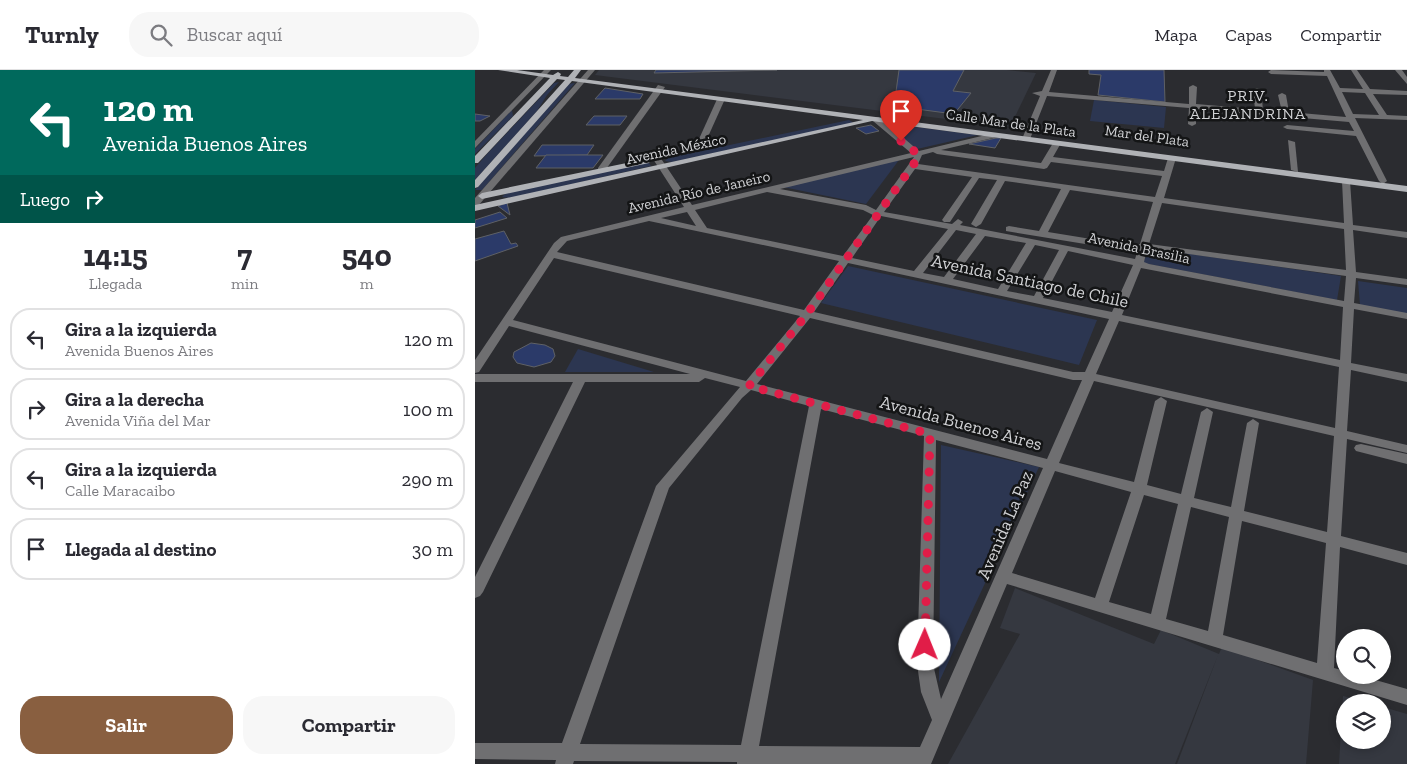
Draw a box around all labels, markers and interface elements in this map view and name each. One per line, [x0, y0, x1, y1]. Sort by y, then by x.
search box [129, 12, 479, 57]
text: Turnly [25, 20, 99, 49]
icon: search [147, 21, 175, 49]
text: Buscar aquí [187, 23, 282, 46]
text: Mapa [1154, 24, 1197, 46]
text: Capas [1225, 24, 1272, 46]
text: Compartir [1300, 24, 1382, 46]
district label: PRIV. ALEJANDRINA [1190, 86, 1306, 123]
text: 120 m [103, 88, 193, 130]
icon: left [20, 90, 85, 155]
pin [880, 90, 922, 141]
icon: arrive [887, 97, 915, 125]
street label: Calle Mar de la Plata [945, 105, 1077, 141]
street label: Mar del Plata [1104, 121, 1190, 151]
text: Avenida Buenos Aires [103, 130, 307, 157]
street label: Avenida México [625, 130, 728, 168]
street label: Avenida Río de Janeiro [626, 167, 772, 217]
icon: right [80, 185, 108, 213]
text: Luego [20, 188, 70, 211]
street label: Avenida Brasilia [1086, 228, 1192, 268]
text: 14:15 [83, 238, 148, 274]
text: 7 [237, 238, 252, 274]
text: 540 [342, 238, 392, 274]
street label: Avenida Santiago de Chile [930, 249, 1130, 313]
text: Llegada [89, 274, 142, 293]
text: min [231, 274, 258, 293]
text: m [360, 274, 374, 293]
text: Gira a la izquierda [65, 318, 217, 341]
icon: left [22, 325, 50, 353]
text: 120 m [404, 328, 453, 351]
text: Avenida Buenos Aires [65, 341, 214, 360]
text: Gira a la derecha [65, 388, 204, 411]
street label: Avenida Buenos Aires [877, 391, 1045, 455]
icon: right [22, 395, 50, 423]
text: 100 m [403, 398, 453, 421]
text: Avenida Viña del Mar [65, 411, 211, 430]
text: Gira a la izquierda [65, 458, 217, 481]
icon: left [22, 465, 50, 493]
street label: Avenida La Paz [972, 467, 1038, 583]
text: 290 m [401, 468, 453, 491]
text: Calle Maracaibo [65, 481, 175, 500]
icon: arrive [22, 535, 50, 563]
text: Llegada al destino [65, 538, 216, 561]
text: 30 m [412, 538, 453, 561]
position arrow [898, 618, 950, 670]
map controls [1336, 629, 1391, 749]
button: search [1336, 629, 1391, 684]
button: layers [1336, 694, 1391, 749]
button: Salir [20, 696, 233, 754]
button: Compartir [243, 696, 455, 754]

